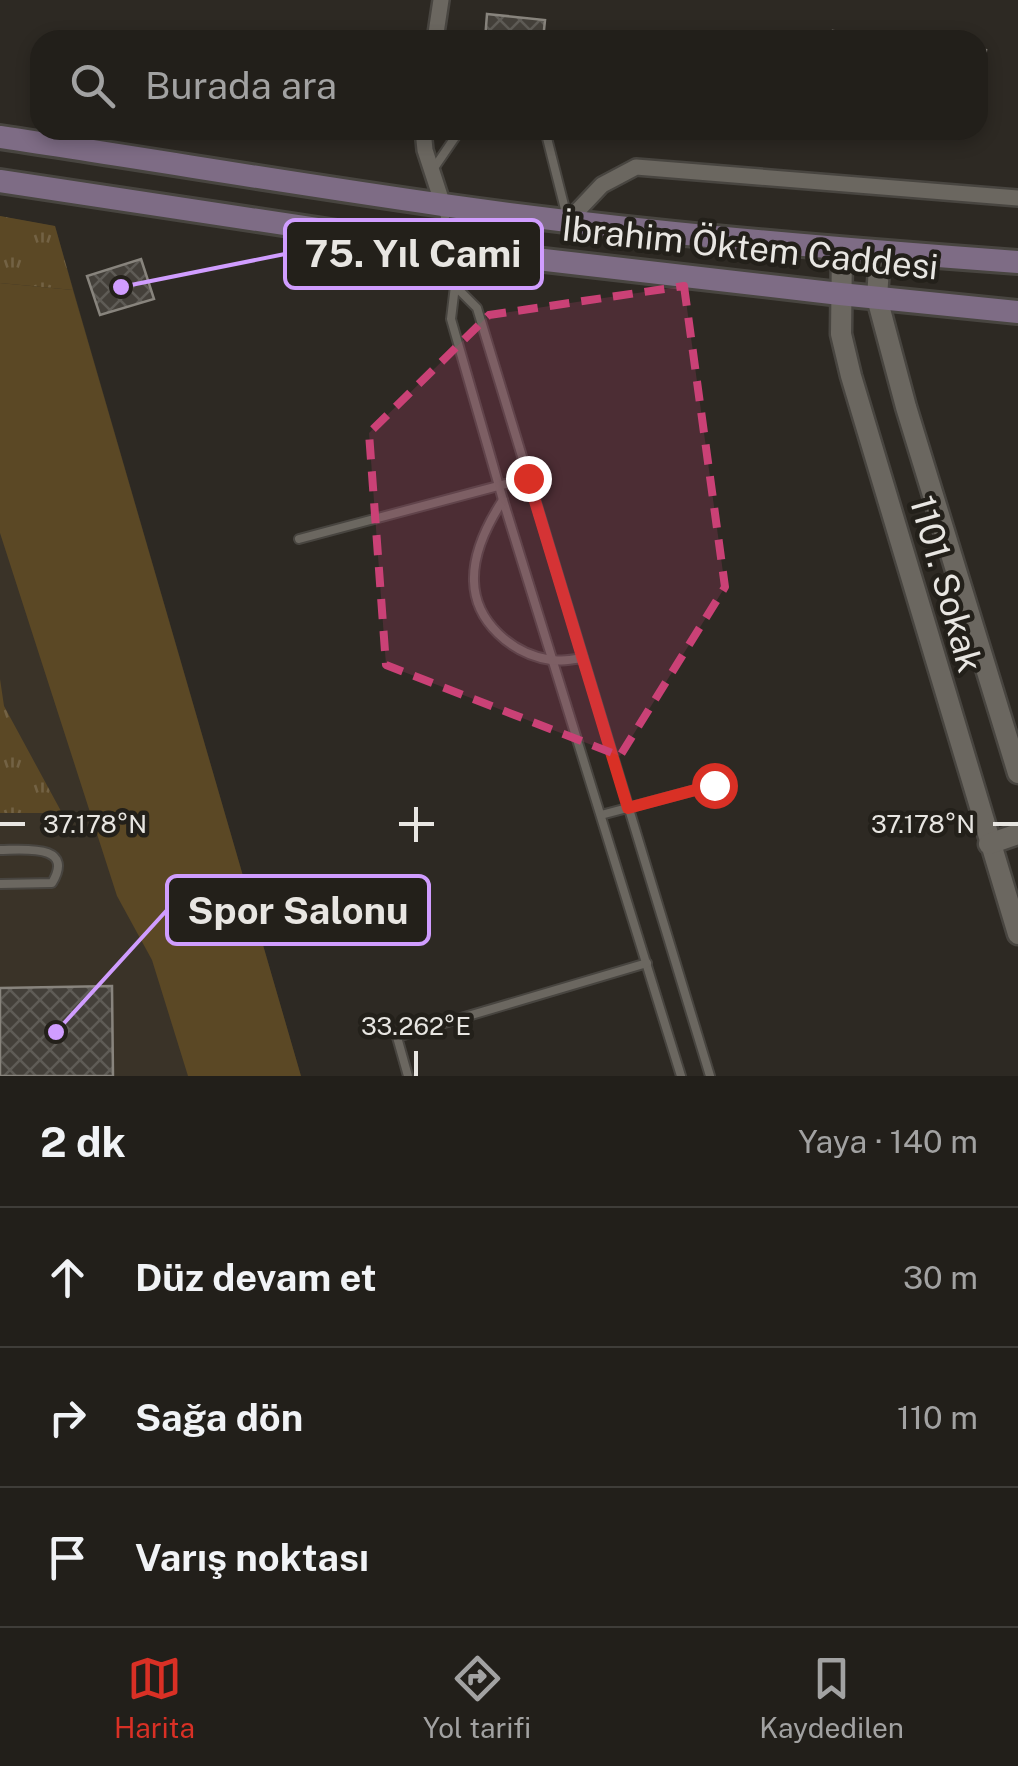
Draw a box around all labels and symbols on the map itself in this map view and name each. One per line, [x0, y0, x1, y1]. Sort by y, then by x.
street label: İbrahim Öktem Caddesi [560, 206, 940, 288]
callout: 75. Yıl Cami [285, 220, 542, 288]
text: 75. Yıl Cami [305, 231, 521, 276]
route end [506, 456, 552, 502]
street label: 1101. Sokak [902, 491, 991, 677]
route start [692, 763, 738, 809]
text: 37.178°N [43, 809, 147, 839]
text: 37.178°N [871, 809, 975, 839]
callout: Spor Salonu [167, 876, 429, 944]
text: Spor Salonu [187, 888, 409, 933]
text: 33.262°E [361, 1011, 471, 1041]

